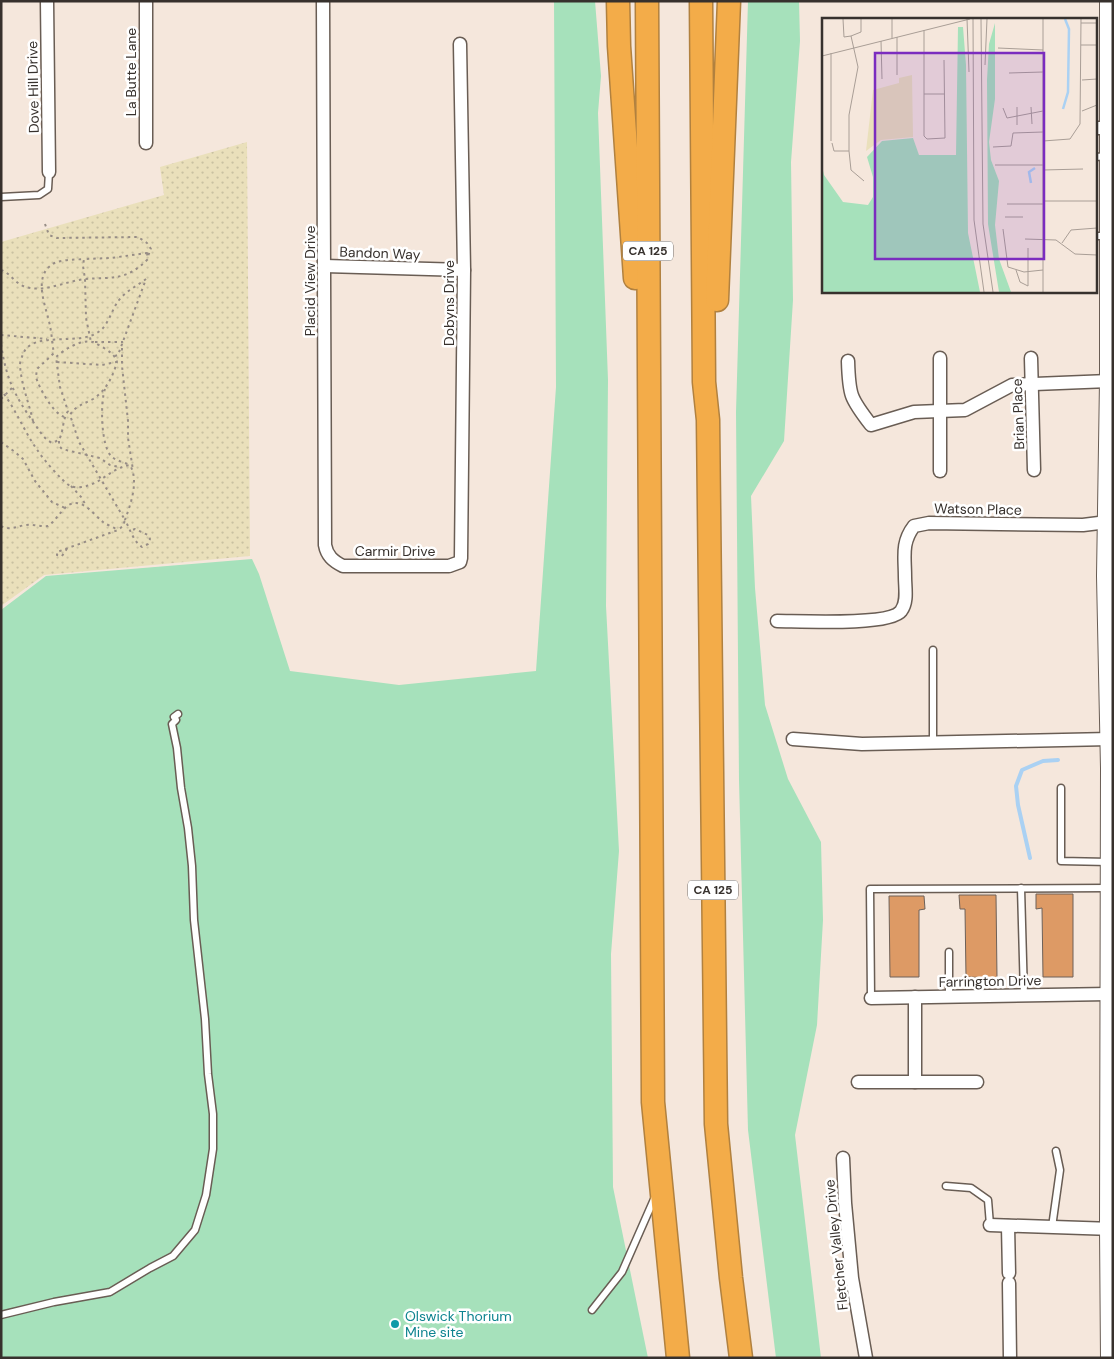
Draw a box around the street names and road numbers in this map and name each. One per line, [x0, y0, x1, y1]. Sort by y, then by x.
street label: La Butte Lane [122, 28, 140, 116]
street label: Dove Hill Drive [23, 41, 43, 133]
street label: Placid View Drive [301, 226, 319, 336]
road number: CA 125 [623, 242, 673, 260]
street label: Bandon Way [339, 243, 421, 263]
street label: Dobyns Drive [440, 260, 458, 346]
street label: Brian Place [1008, 378, 1028, 450]
street label: Watson Place [934, 499, 1022, 519]
street label: Carmir Drive [355, 542, 435, 560]
road number: CA 125 [688, 880, 738, 900]
street label: Farrington Drive [938, 971, 1042, 991]
street label: Fletcher Valley Drive [820, 1179, 852, 1311]

